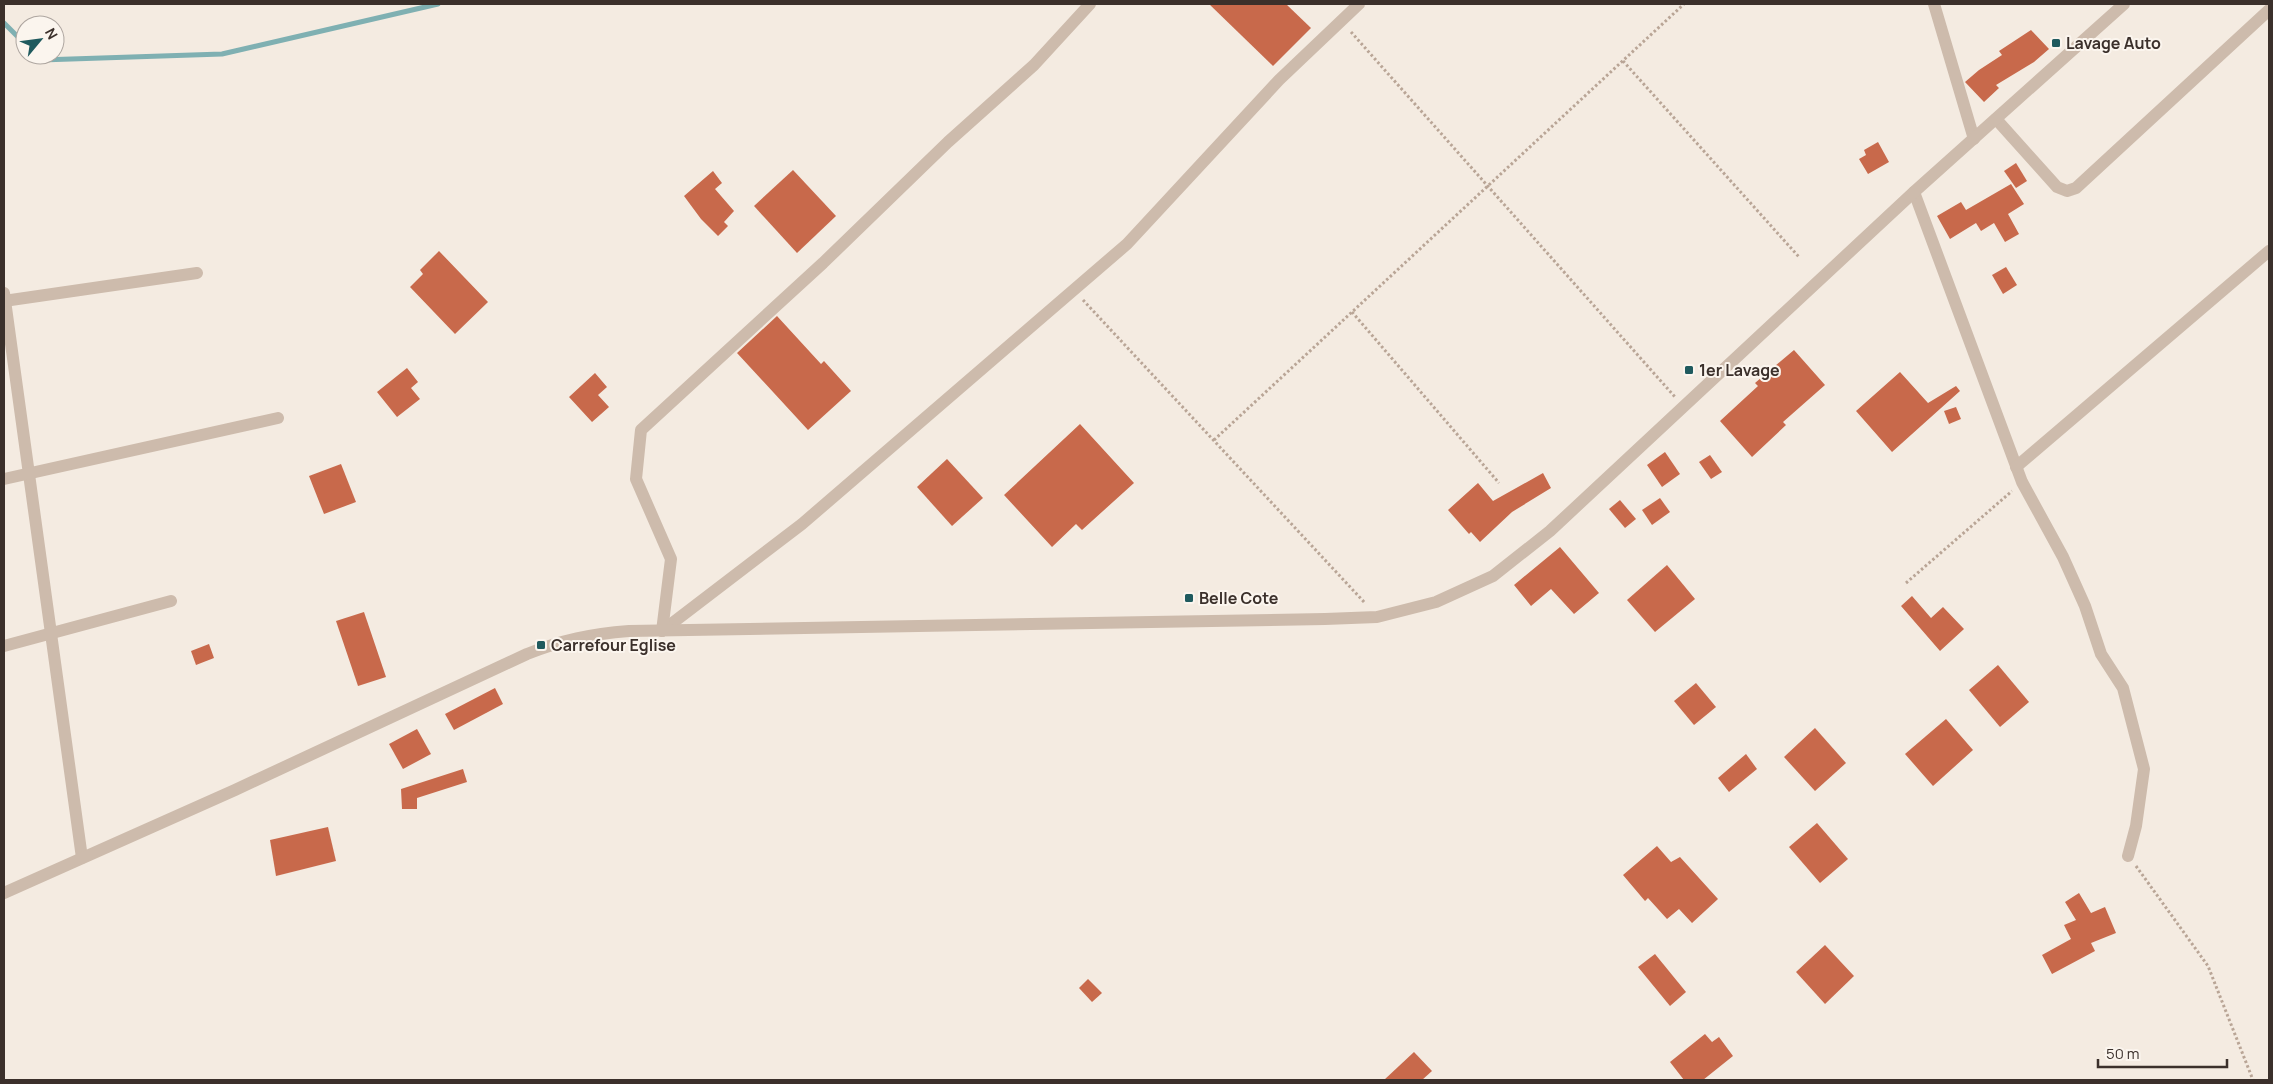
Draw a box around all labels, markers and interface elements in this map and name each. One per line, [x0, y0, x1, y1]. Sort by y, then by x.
north arrow [15, 15, 65, 65]
text: N [41, 24, 63, 42]
place label: Lavage Auto [2066, 32, 2161, 54]
marker: Lavage Auto [2050, 37, 2062, 49]
place label: 1er Lavage [1699, 359, 1780, 381]
marker: 1er Lavage [1683, 364, 1695, 376]
place label: Belle Cote [1199, 587, 1279, 609]
marker: Belle Cote [1183, 592, 1195, 604]
place label: Carrefour Eglise [551, 634, 676, 656]
marker: Carrefour Eglise [535, 639, 547, 651]
scale bar [2098, 1036, 2227, 1068]
text: 50 m [2106, 1043, 2140, 1064]

